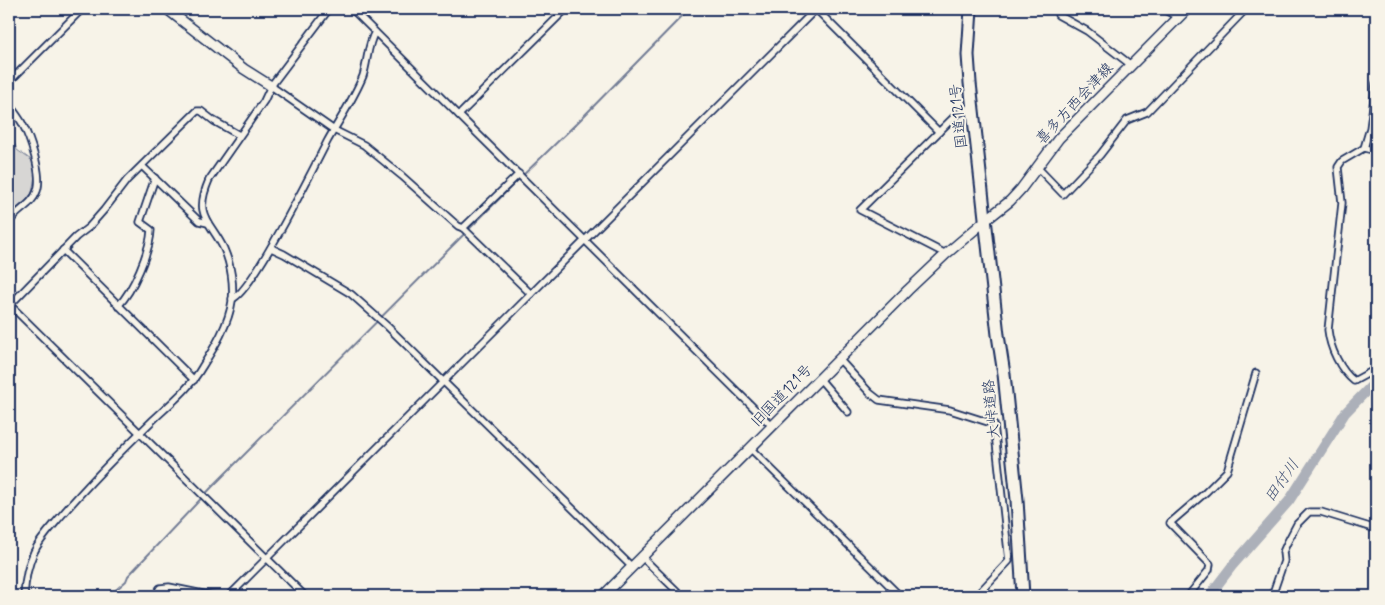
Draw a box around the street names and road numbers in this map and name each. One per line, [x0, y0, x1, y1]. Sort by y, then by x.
street label: 喜多方西会津線 [1032, 59, 1118, 149]
street label: 国道121号 [946, 82, 972, 150]
street label: 旧国道121号 [747, 360, 817, 432]
street label: 大峠道路 [979, 378, 1005, 440]

